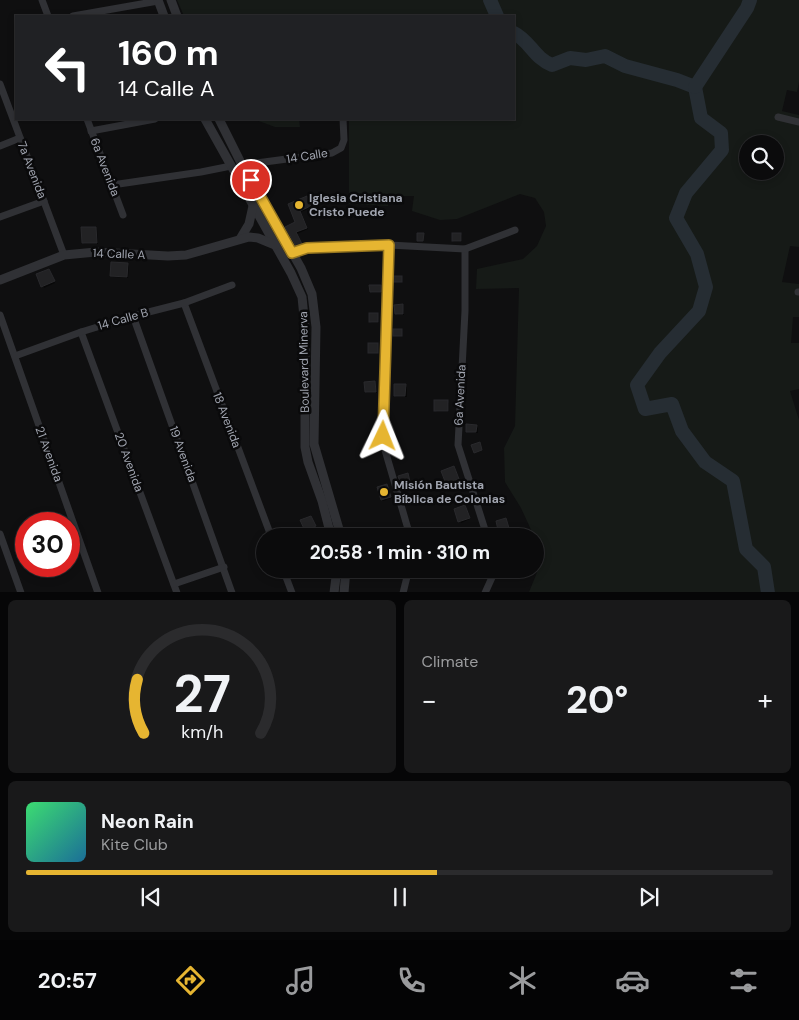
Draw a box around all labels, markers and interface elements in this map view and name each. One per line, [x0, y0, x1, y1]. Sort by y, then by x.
text: 160 m [118, 30, 219, 76]
icon: left [35, 35, 100, 100]
text: 14 Calle A [118, 74, 215, 103]
map controls [739, 135, 784, 180]
button: search [739, 135, 784, 180]
street label: 6a Avenida [87, 136, 123, 198]
street label: 7a Avenida [14, 139, 50, 201]
street label: 14 Calle [285, 145, 329, 167]
pin [230, 159, 272, 201]
icon: arrive [237, 166, 265, 194]
place label: Iglesia Cristiana Cristo Puede [309, 190, 403, 220]
marker: Iglesia Cristiana Cristo Puede [293, 199, 305, 211]
street label: 14 Calle A [92, 245, 146, 263]
street label: 14 Calle B [96, 304, 150, 334]
street label: Boulevard Minerva [295, 311, 313, 413]
street label: 6a Avenida [450, 364, 470, 426]
street label: 18 Avenida [209, 390, 245, 450]
position arrow [356, 409, 408, 461]
street label: 21 Avenida [32, 424, 66, 484]
street label: 19 Avenida [165, 424, 201, 484]
street label: 20 Avenida [111, 430, 147, 494]
place label: Misión Bautista Bíblica de Colonias [394, 477, 505, 507]
marker: Misión Bautista Bíblica de Colonias [378, 486, 390, 498]
speed limit sign: 30 [15, 512, 80, 577]
text: 20:58 · 1 min · 310 m [310, 540, 490, 565]
text: Climate [422, 651, 478, 672]
text: 27 [173, 660, 231, 728]
text: 20° [566, 675, 628, 725]
text: − [422, 682, 437, 719]
text: + [758, 682, 773, 719]
text: km/h [181, 720, 223, 744]
text: Neon Rain [101, 809, 194, 834]
text: Kite Club [101, 834, 168, 855]
icon: previous [137, 883, 165, 911]
icon: pause [386, 883, 414, 911]
icon: next [635, 883, 663, 911]
icon: directions [173, 963, 208, 998]
icon: music [283, 963, 318, 998]
icon: phone [394, 963, 429, 998]
icon: climate [505, 963, 540, 998]
icon: car [615, 963, 650, 998]
icon: filters [726, 963, 761, 998]
text: 20:57 [38, 966, 97, 995]

